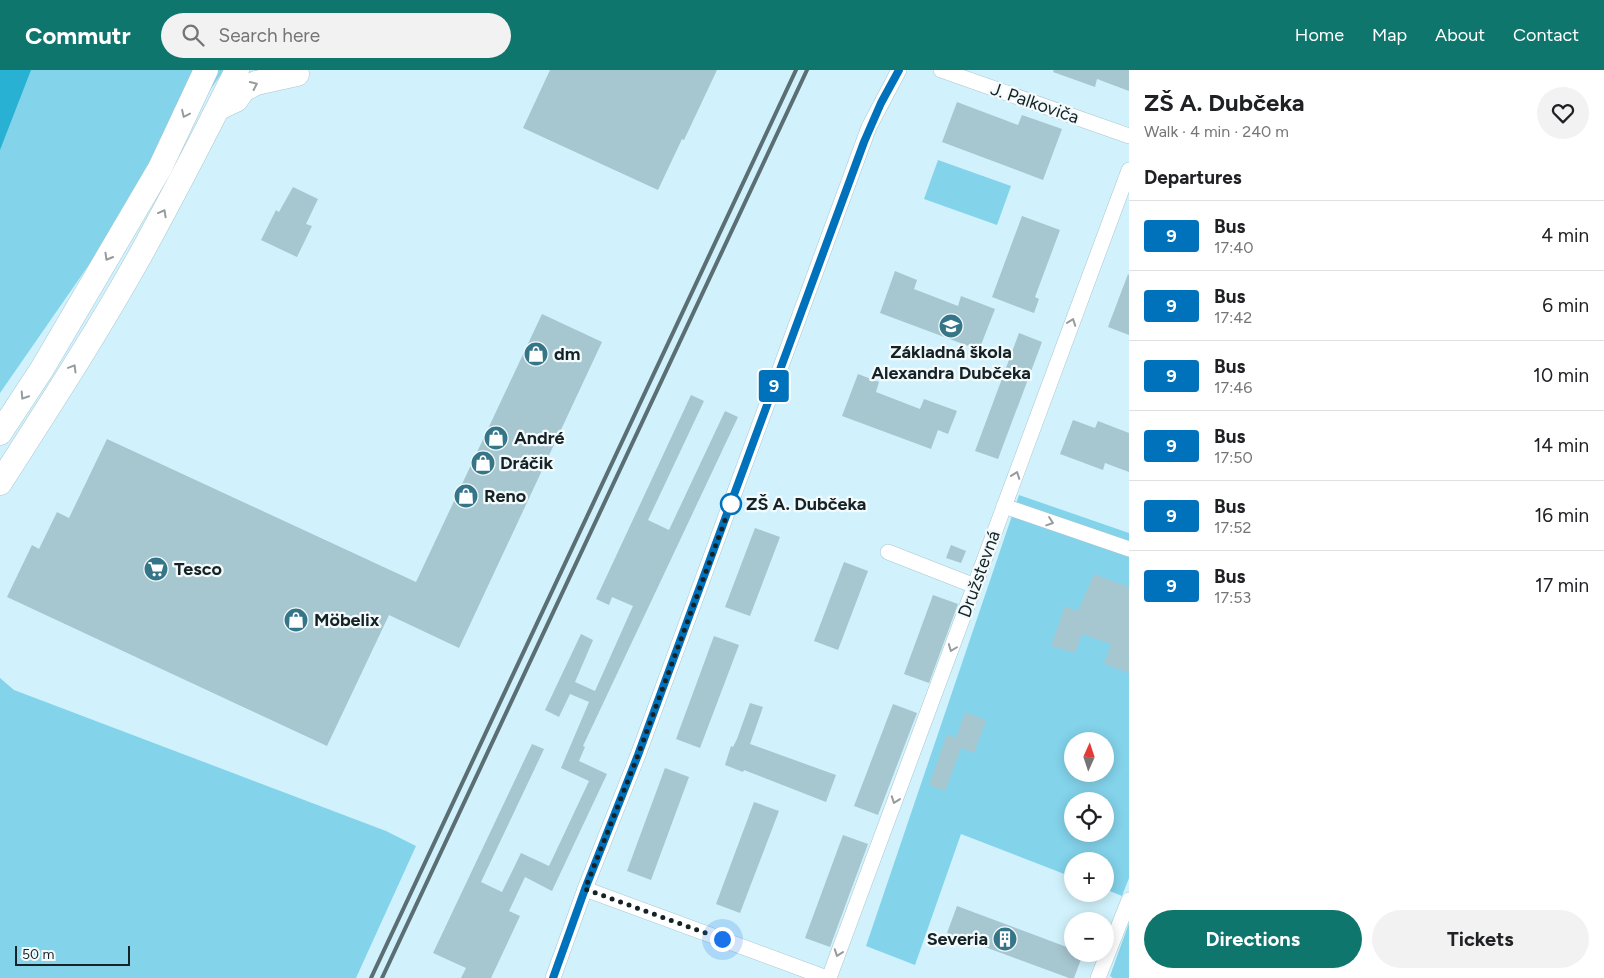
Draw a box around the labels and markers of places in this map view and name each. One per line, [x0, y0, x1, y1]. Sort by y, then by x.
school or university icon: Základná škola Alexandra Dubčeka [938, 313, 964, 339]
shop icon: dm [523, 341, 549, 367]
place label: Základná škola Alexandra Dubčeka [871, 341, 1031, 384]
place label: dm [554, 343, 580, 365]
shop icon: André [483, 425, 509, 451]
place label: André [514, 427, 565, 449]
shop icon: Dráčik [470, 450, 496, 476]
place label: Dráčik [500, 452, 553, 474]
shop icon: Reno [453, 483, 479, 509]
place label: Reno [484, 485, 526, 507]
marker: ZŠ A. Dubčeka [720, 493, 742, 515]
place label: ZŠ A. Dubčeka [746, 493, 866, 515]
supermarket icon: Tesco [143, 556, 169, 582]
place label: Tesco [174, 558, 222, 580]
shop icon: Möbelix [283, 607, 309, 633]
place label: Möbelix [314, 609, 380, 631]
building icon: Severia [992, 926, 1018, 952]
place label: Severia [927, 928, 988, 950]

